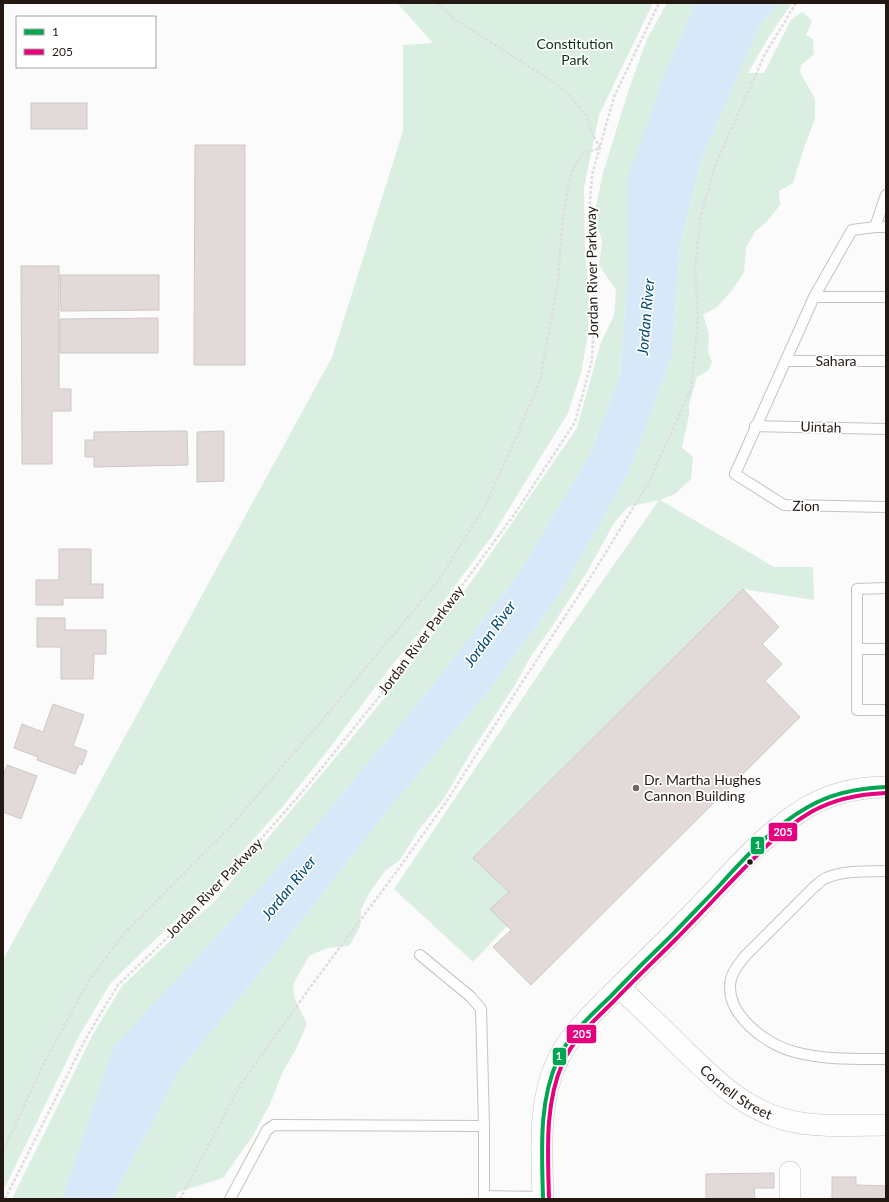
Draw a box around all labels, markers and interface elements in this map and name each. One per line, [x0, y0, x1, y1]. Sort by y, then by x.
legend [16, 16, 156, 68]
text: 1 [52, 24, 59, 39]
park label: Constitution Park [537, 35, 613, 68]
text: 205 [52, 44, 73, 59]
street label: Jordan River Parkway [582, 205, 601, 338]
water label: Jordan River [633, 277, 657, 357]
street label: Sahara [815, 352, 857, 369]
street label: Uintah [800, 417, 842, 436]
street label: Zion [792, 497, 820, 514]
street label: Jordan River Parkway [374, 581, 467, 697]
water label: Jordan River [459, 596, 520, 671]
place label: Dr. Martha Hughes Cannon Building [644, 771, 761, 804]
marker: Dr. Martha Hughes Cannon Building [631, 783, 641, 793]
line badge: 205 [768, 822, 798, 842]
text: 205 [773, 825, 793, 838]
street label: Jordan River Parkway [162, 834, 266, 941]
line badge: 1 [750, 836, 765, 855]
text: 1 [755, 838, 761, 851]
water label: Jordan River [256, 851, 320, 924]
unlabelled marker [745, 857, 755, 867]
line badge: 205 [566, 1024, 597, 1044]
text: 205 [572, 1027, 592, 1040]
line badge: 1 [552, 1047, 567, 1066]
text: 1 [556, 1049, 562, 1062]
street label: Cornell Street [697, 1061, 775, 1123]

